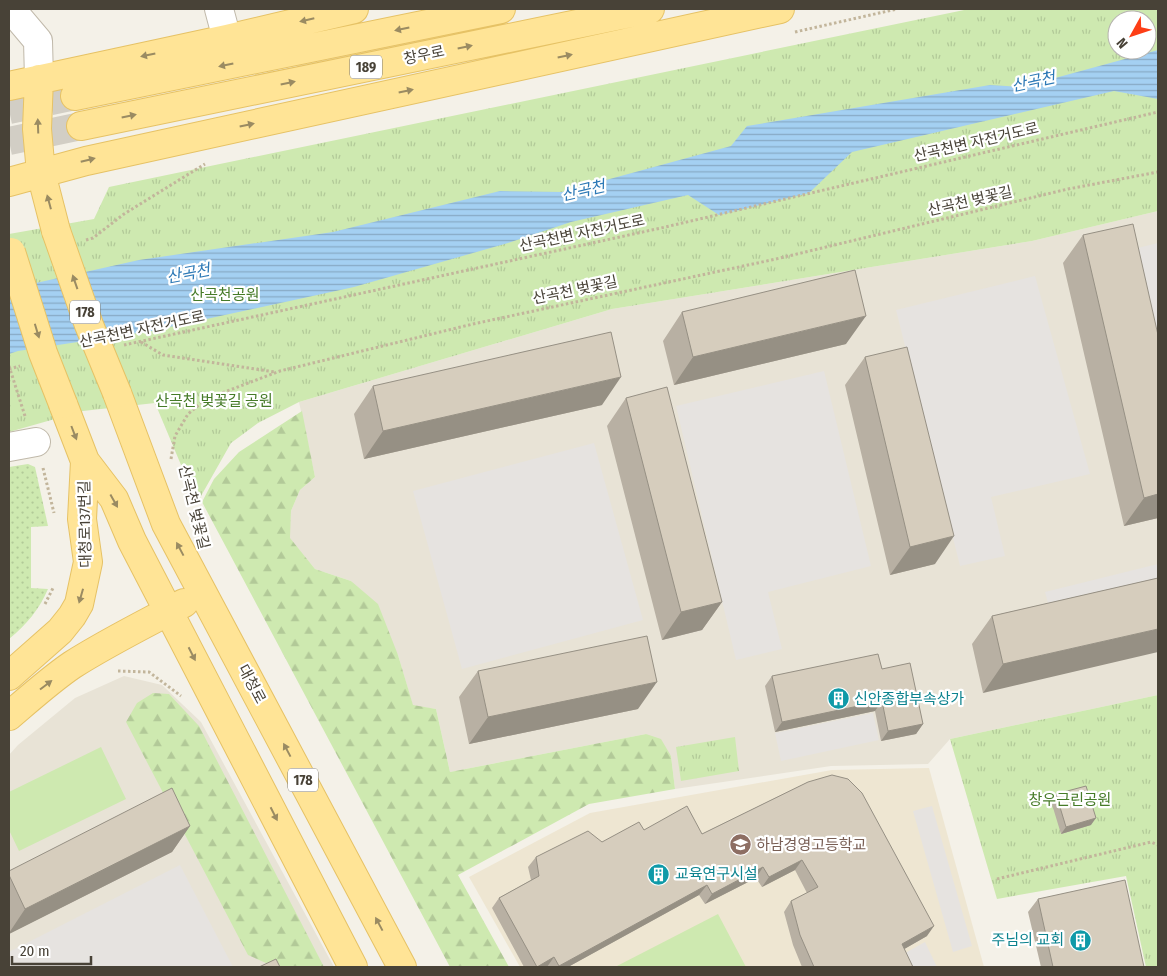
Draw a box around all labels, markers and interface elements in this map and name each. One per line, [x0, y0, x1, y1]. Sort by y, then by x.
north arrow [1107, 10, 1157, 60]
one-way arrow [299, 16, 314, 24]
one-way arrow [395, 25, 410, 33]
text: N [1113, 34, 1132, 52]
street label: 창우로 [402, 42, 446, 68]
one-way arrow [457, 43, 472, 51]
one-way arrow [141, 51, 156, 59]
one-way arrow [557, 52, 572, 60]
road number: 189 [350, 56, 382, 78]
one-way arrow [218, 61, 233, 69]
water label: 산곡천 [1010, 67, 1059, 95]
one-way arrow [281, 79, 297, 87]
one-way arrow [398, 87, 413, 95]
one-way arrow [122, 112, 137, 120]
one-way arrow [34, 118, 42, 134]
street label: 산곡천변 자전거도로 [912, 119, 1040, 165]
one-way arrow [240, 121, 256, 129]
one-way arrow [81, 156, 96, 164]
water label: 산곡천 [559, 176, 609, 205]
street label: 산곡천 벚꽃길 [926, 183, 1014, 219]
one-way arrow [44, 195, 52, 210]
street label: 산곡천변 자전거도로 [518, 211, 646, 255]
water label: 산곡천 [165, 260, 214, 287]
street label: 산곡천 벚꽃길 [531, 272, 619, 308]
one-way arrow [70, 274, 78, 289]
park label: 산곡천공원 [190, 286, 260, 304]
road number: 178 [70, 300, 100, 324]
street label: 산곡천변 자전거도로 [78, 307, 206, 351]
one-way arrow [33, 324, 41, 339]
park label: 산곡천 벚꽃길 공원 [155, 392, 273, 410]
one-way arrow [70, 426, 78, 441]
street label: 산곡천 벚꽃길 [175, 463, 213, 551]
street label: 대청로137번길 [75, 480, 95, 568]
one-way arrow [109, 494, 118, 507]
one-way arrow [176, 542, 184, 557]
one-way arrow [77, 589, 85, 604]
one-way arrow [188, 647, 196, 662]
street label: 대청로 [234, 661, 270, 707]
one-way arrow [39, 680, 53, 690]
building icon: 신안종합부속상가 [826, 687, 850, 711]
place label: 신안종합부속상가 [854, 690, 965, 708]
one-way arrow [283, 742, 291, 757]
road number: 178 [288, 768, 318, 792]
park label: 창우근린공원 [1029, 791, 1111, 809]
one-way arrow [270, 807, 278, 821]
school or university icon: 하남경영고등학교 [728, 833, 752, 857]
place label: 하남경영고등학교 [756, 836, 866, 854]
building icon: 교육연구시설 [647, 862, 671, 886]
place label: 교육연구시설 [675, 865, 758, 883]
one-way arrow [375, 917, 384, 931]
building icon: 주님의 교회 [1068, 928, 1092, 952]
place label: 주님의 교회 [991, 931, 1064, 949]
scale bar [12, 934, 91, 966]
text: 20 m [20, 942, 50, 960]

